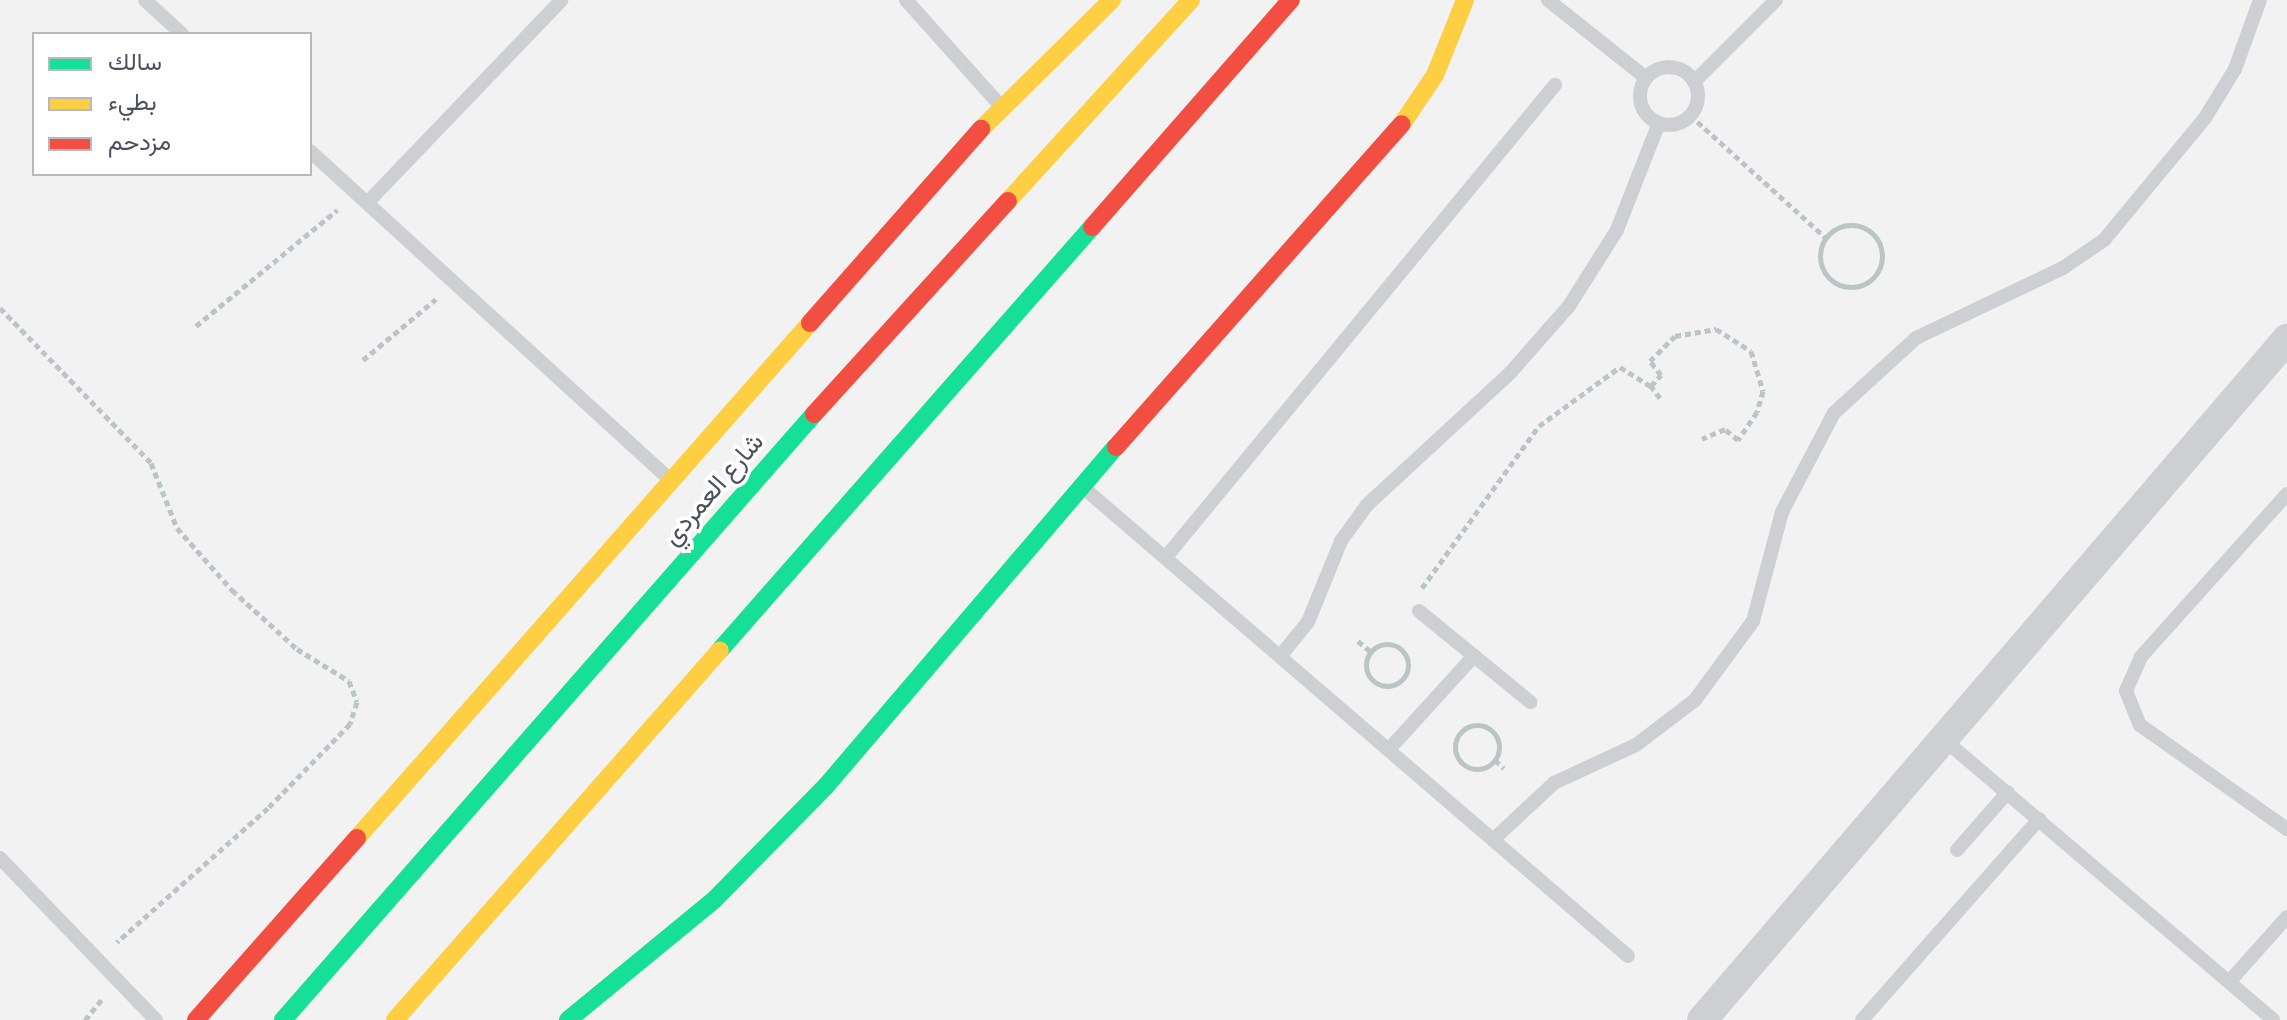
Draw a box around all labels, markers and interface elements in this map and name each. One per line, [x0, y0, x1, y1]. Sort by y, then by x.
legend [32, 32, 312, 176]
text: سالك [108, 48, 162, 77]
text: بطيء [108, 88, 157, 117]
text: مزدحم [108, 128, 171, 157]
street label: شارع العمردي [657, 427, 771, 553]

